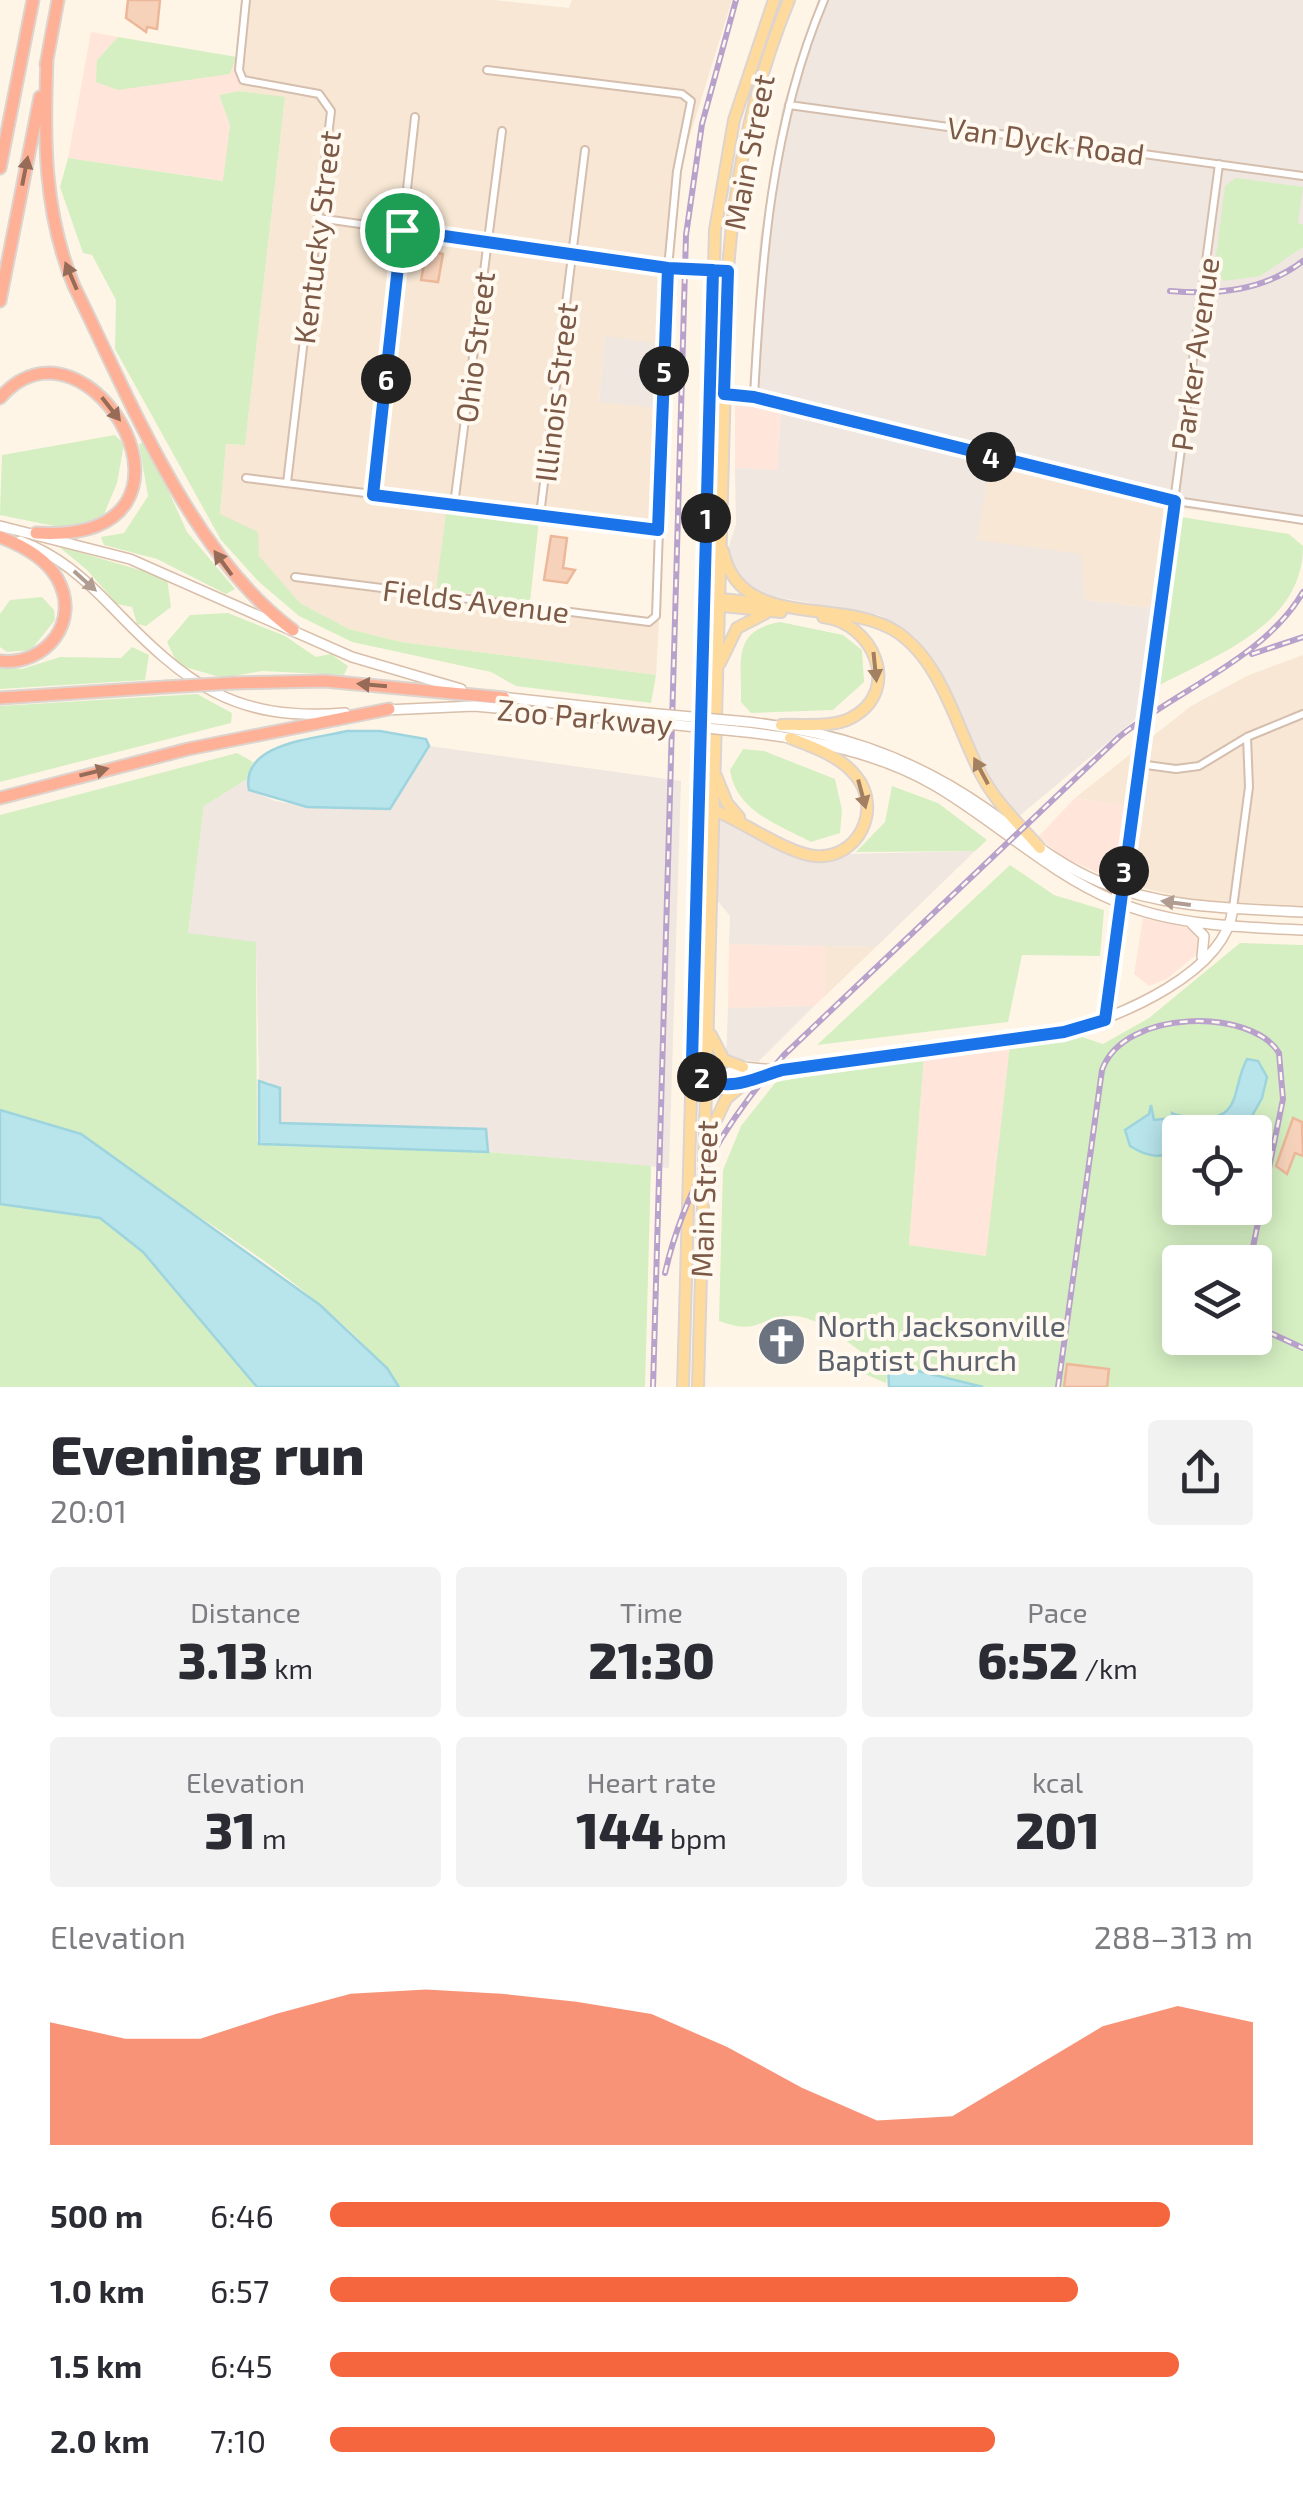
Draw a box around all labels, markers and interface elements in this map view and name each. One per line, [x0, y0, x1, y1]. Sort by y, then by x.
street label: Main Street [715, 71, 781, 233]
street label: Van Dyck Road [945, 108, 1147, 172]
street label: Kentucky Street [285, 128, 347, 346]
one-way arrow [18, 155, 34, 186]
pin [360, 188, 445, 273]
icon: arrive [375, 203, 430, 258]
street label: Parker Avenue [1163, 255, 1225, 453]
one-way arrow [62, 261, 78, 291]
street label: Ohio Street [447, 269, 501, 425]
street label: Illinois Street [526, 300, 584, 484]
pin: 5 [639, 346, 689, 396]
pin: 6 [361, 354, 411, 404]
text: 5 [656, 354, 672, 388]
text: 6 [378, 362, 394, 396]
one-way arrow [100, 396, 121, 422]
pin: 4 [966, 432, 1016, 482]
text: 4 [982, 440, 1000, 474]
pin: 1 [681, 493, 731, 543]
text: 1 [700, 501, 712, 535]
one-way arrow [214, 550, 234, 576]
one-way arrow [73, 569, 97, 592]
street label: Fields Avenue [381, 571, 571, 629]
one-way arrow [867, 652, 883, 683]
one-way arrow [356, 677, 388, 693]
street label: Zoo Parkway [496, 690, 674, 742]
one-way arrow [973, 757, 990, 786]
one-way arrow [79, 764, 110, 779]
one-way arrow [855, 779, 870, 810]
pin: 3 [1099, 846, 1149, 896]
text: 3 [1116, 854, 1132, 888]
one-way arrow [1160, 895, 1192, 911]
pin: 2 [677, 1052, 727, 1102]
text: 2 [694, 1060, 710, 1094]
map controls [1162, 1115, 1272, 1355]
button: locate [1162, 1115, 1272, 1225]
street label: Main Street [682, 1120, 724, 1278]
button: layers [1162, 1245, 1272, 1355]
place label: North Jacksonville Baptist Church [817, 1307, 1066, 1377]
church icon: North Jacksonville Baptist Church [756, 1316, 808, 1368]
text: Evening run [50, 1420, 365, 1486]
button: share [1148, 1420, 1253, 1525]
text: 20:01 [50, 1491, 127, 1529]
text: Distance [190, 1595, 301, 1629]
text: Time [620, 1595, 683, 1629]
text: Pace [1027, 1595, 1088, 1629]
text: 3.13 [178, 1629, 268, 1689]
text: 21:30 [588, 1629, 715, 1689]
text: 6:52 [977, 1629, 1078, 1689]
text: km [268, 1651, 313, 1685]
text: /km [1078, 1651, 1138, 1685]
text: Elevation [186, 1765, 305, 1799]
text: Heart rate [587, 1765, 716, 1799]
text: kcal [1032, 1765, 1083, 1799]
text: 31 [205, 1799, 256, 1859]
text: 144 [576, 1799, 664, 1859]
text: 201 [1015, 1799, 1100, 1859]
text: m [256, 1821, 286, 1855]
text: bpm [664, 1821, 727, 1855]
text: Elevation [50, 1917, 186, 1955]
text: 288–313 m [1094, 1917, 1253, 1955]
text: 500 m [50, 2196, 143, 2234]
text: 6:46 [210, 2196, 274, 2234]
text: 1.0 km [50, 2271, 145, 2309]
text: 6:57 [210, 2271, 269, 2309]
text: 1.5 km [50, 2346, 142, 2384]
text: 6:45 [210, 2346, 273, 2384]
text: 2.0 km [50, 2421, 150, 2459]
text: 7:10 [210, 2421, 266, 2459]

